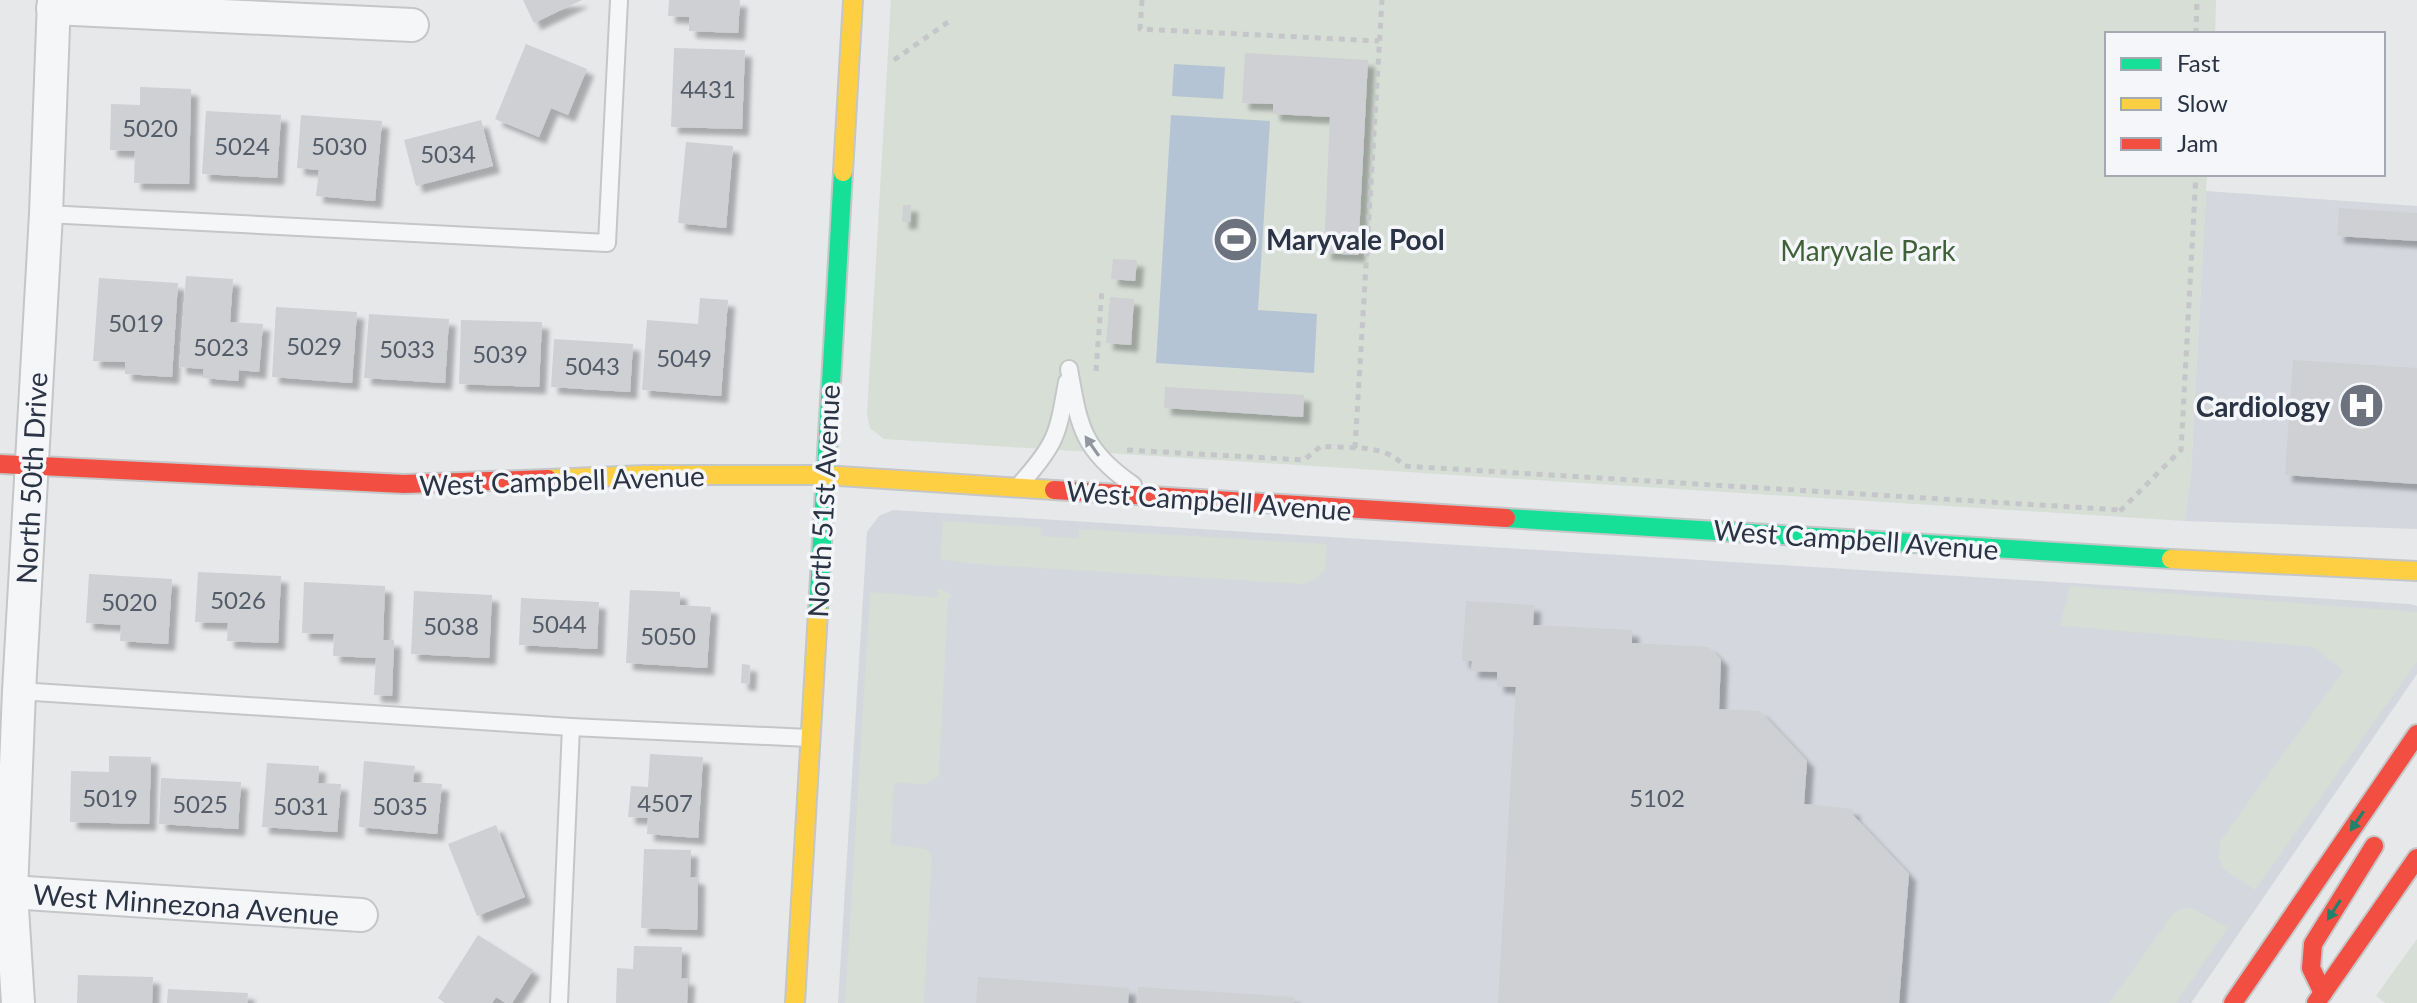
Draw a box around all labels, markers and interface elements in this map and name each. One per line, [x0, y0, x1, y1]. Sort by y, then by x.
legend [2105, 32, 2385, 176]
text: Fast [2177, 48, 2220, 77]
house number: 4431 [680, 74, 736, 103]
text: Slow [2177, 88, 2228, 117]
house number: 5020 [122, 113, 178, 142]
text: Jam [2177, 128, 2218, 157]
house number: 5024 [214, 131, 270, 160]
house number: 5030 [311, 131, 367, 160]
house number: 5034 [420, 139, 476, 168]
sports icon: Maryvale Pool [1211, 215, 1259, 263]
place label: Maryvale Pool [1266, 222, 1445, 256]
park label: Maryvale Park [1780, 233, 1956, 267]
house number: 5019 [108, 308, 164, 337]
house number: 5029 [286, 331, 342, 360]
house number: 5023 [193, 332, 249, 361]
house number: 5033 [379, 334, 435, 363]
house number: 5039 [472, 339, 528, 368]
house number: 5049 [656, 343, 712, 372]
house number: 5043 [564, 351, 620, 380]
street label: North 50th Drive [8, 371, 54, 585]
hospital icon: Cardiology [2337, 382, 2385, 430]
street label: North 51st Avenue [800, 384, 846, 618]
place label: Cardiology [2196, 389, 2330, 423]
one-way arrow [1085, 436, 1100, 457]
street label: West Campbell Avenue [419, 458, 705, 502]
street label: West Campbell Avenue [1065, 473, 1353, 527]
street label: West Campbell Avenue [1712, 512, 2000, 566]
house number: 5026 [210, 585, 266, 614]
house number: 5020 [101, 587, 157, 616]
house number: 5044 [531, 609, 587, 638]
house number: 5038 [423, 611, 479, 640]
house number: 5050 [640, 621, 696, 650]
house number: 5019 [82, 783, 138, 812]
house number: 5102 [1629, 783, 1685, 812]
house number: 4507 [637, 788, 693, 817]
house number: 5025 [172, 789, 228, 818]
house number: 5031 [273, 791, 329, 820]
house number: 5035 [372, 791, 428, 820]
one-way arrow [2350, 811, 2365, 832]
street label: West Minnezona Avenue [32, 876, 340, 932]
one-way arrow [2327, 899, 2342, 920]

